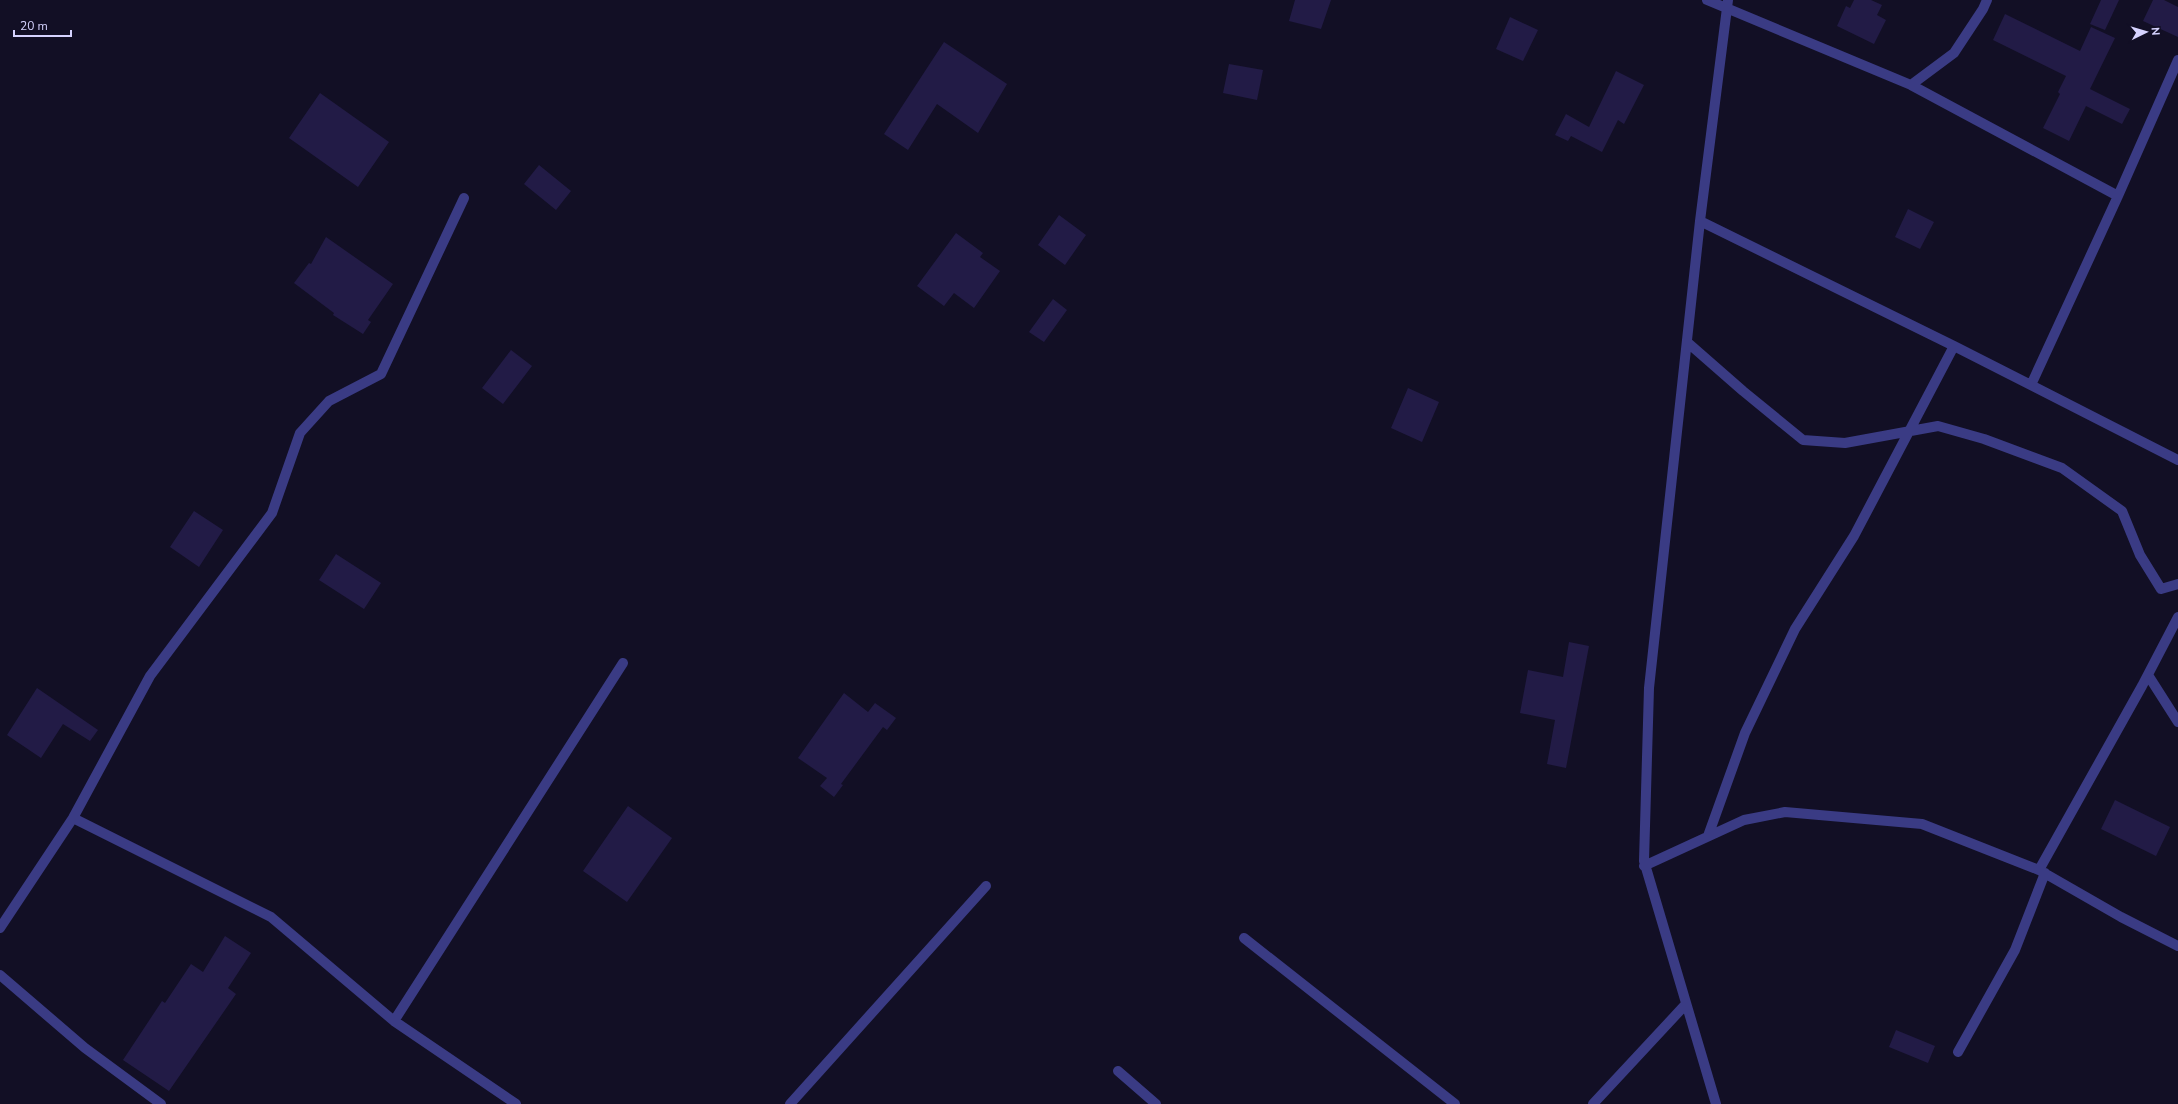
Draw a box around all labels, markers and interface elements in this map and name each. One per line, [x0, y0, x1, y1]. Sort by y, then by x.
scale bar [14, 12, 71, 38]
north arrow [2126, 12, 2166, 52]
text: 20 m [20, 18, 48, 34]
text: N [2148, 26, 2163, 36]

